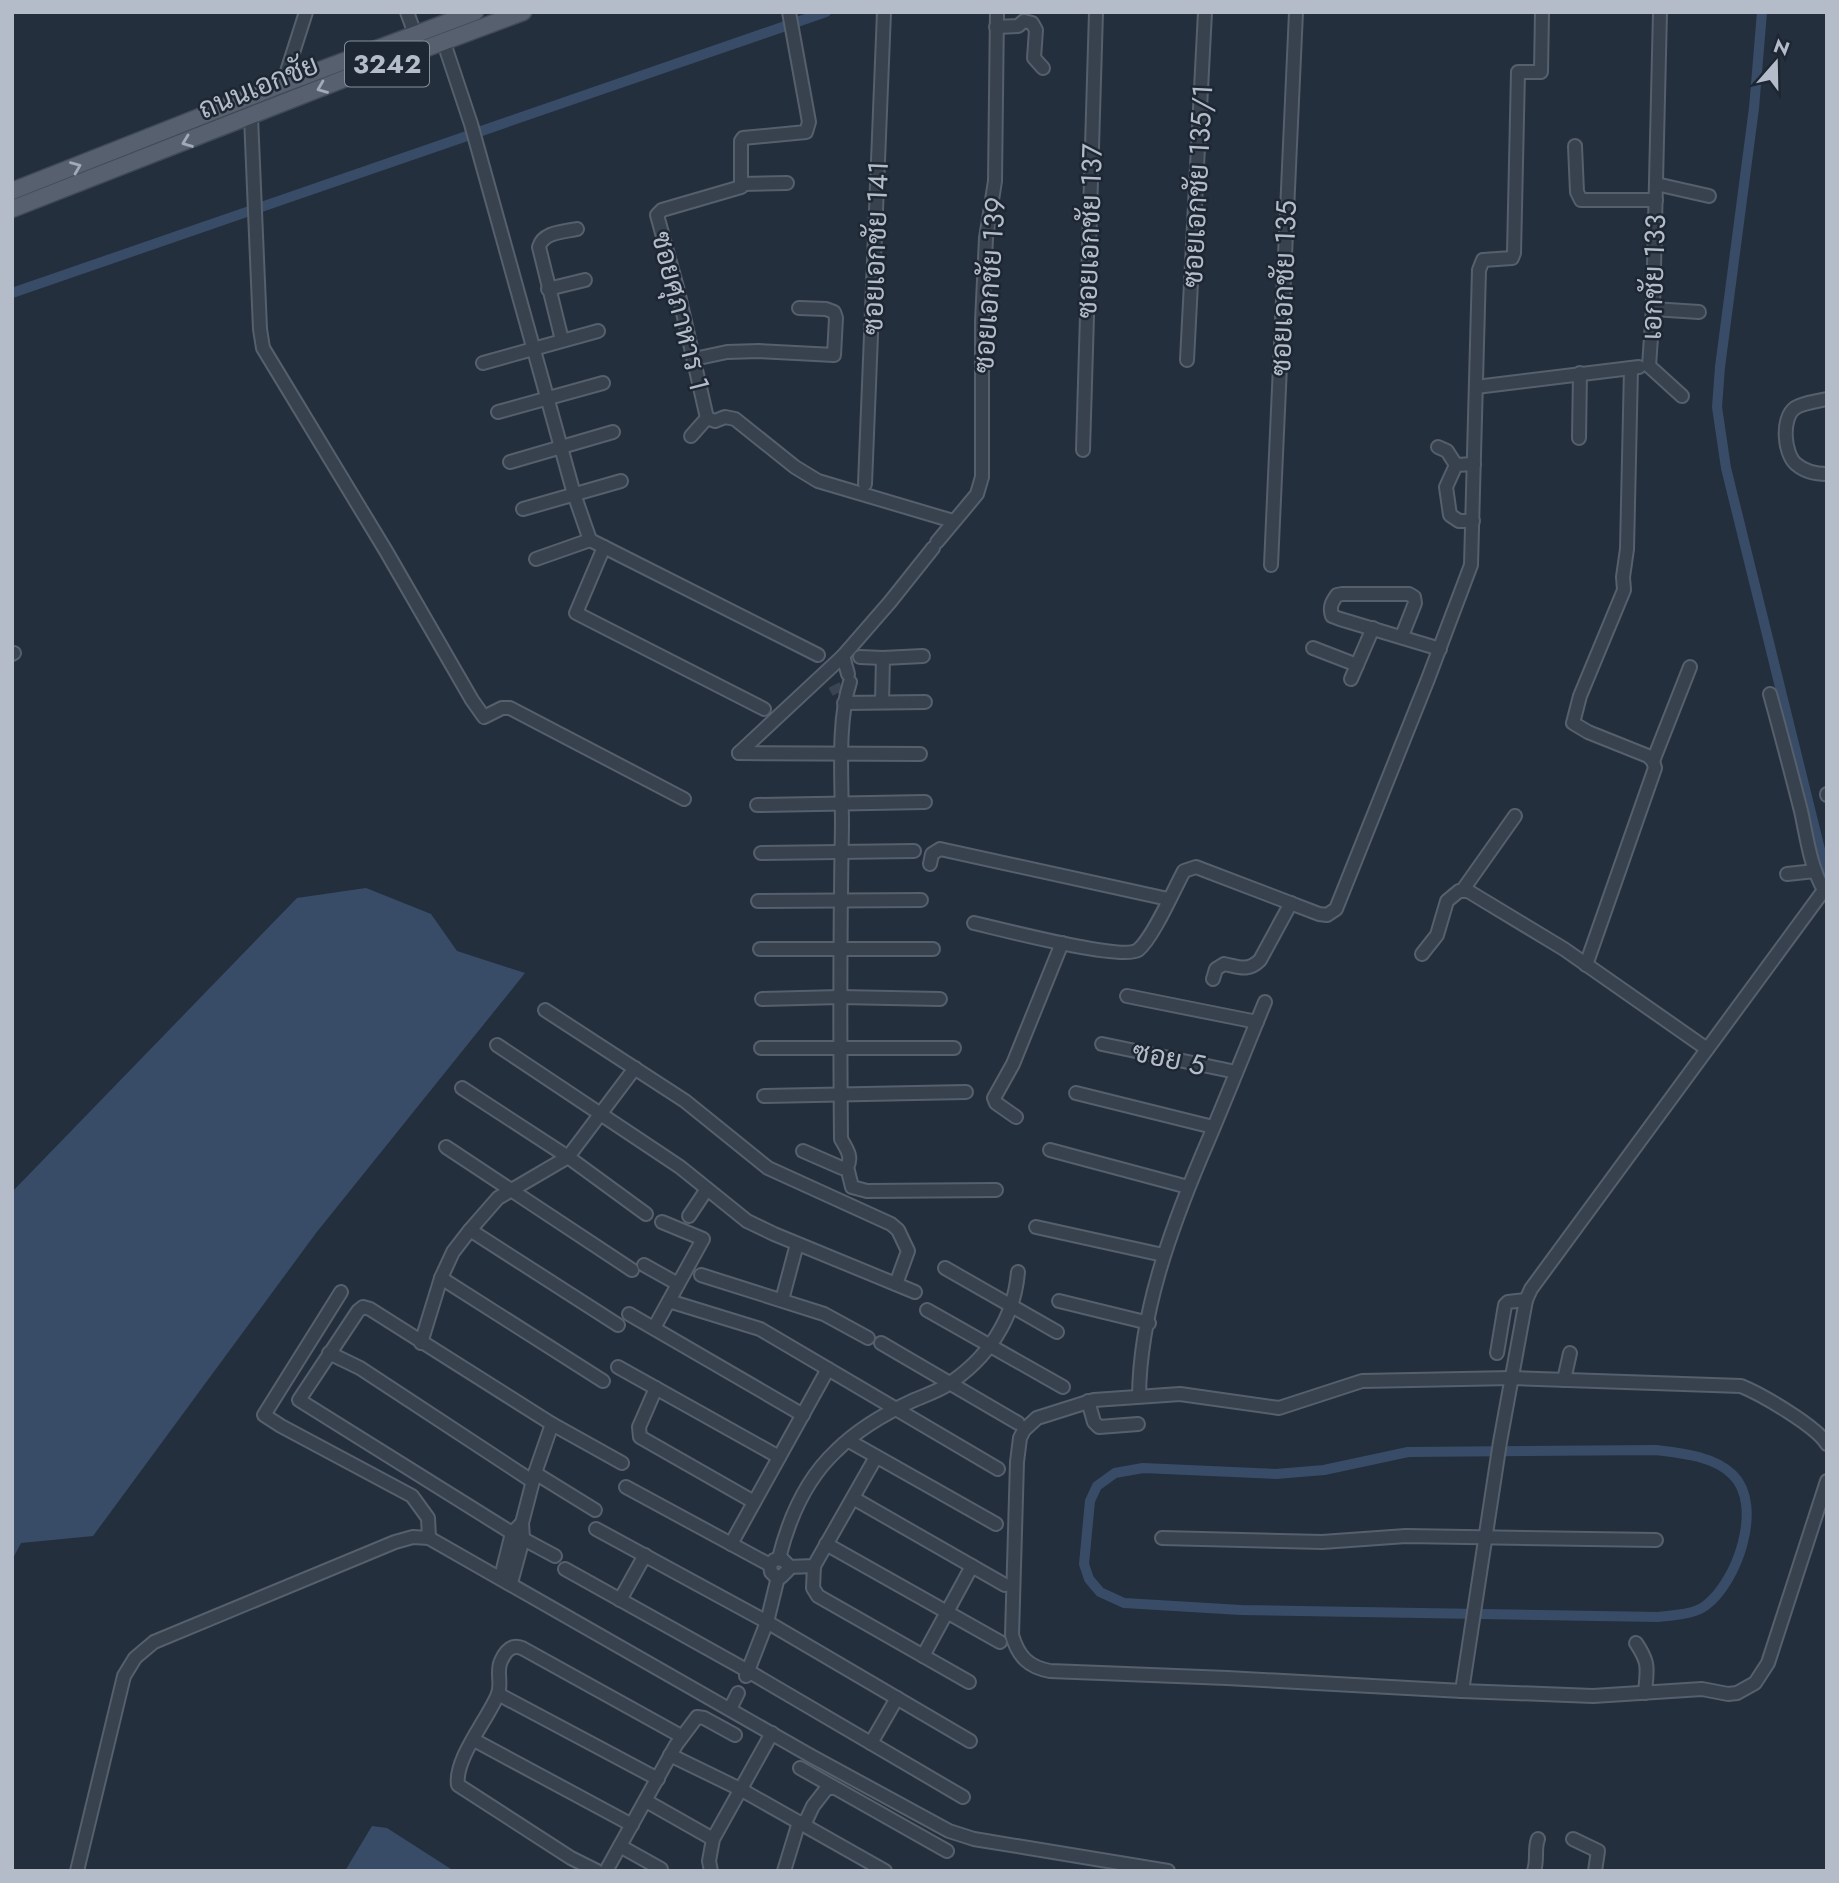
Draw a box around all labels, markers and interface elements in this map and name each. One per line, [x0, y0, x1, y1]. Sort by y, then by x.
north arrow [1741, 28, 1811, 98]
text: N [1770, 32, 1793, 63]
road number: 3242 [345, 41, 429, 86]
street label: ถนนเอกชัย [192, 44, 324, 129]
one-way arrow [317, 80, 329, 94]
street label: ซอยเอกชัย 135/1 [1172, 84, 1223, 288]
one-way arrow [182, 133, 194, 147]
street label: ซอยเอกชัย 137 [1066, 143, 1113, 319]
street label: ซอยเอกชัย 141 [852, 160, 899, 336]
one-way arrow [69, 161, 81, 175]
street label: ซอยเอกชัย 139 [963, 196, 1016, 374]
street label: ซอยเอกชัย 135 [1260, 199, 1307, 377]
street label: เอกชัย 133 [1631, 213, 1676, 341]
street label: ซอยศุภาหาร 1 [641, 227, 720, 395]
street label: ซอย 5 [1128, 1031, 1209, 1086]

